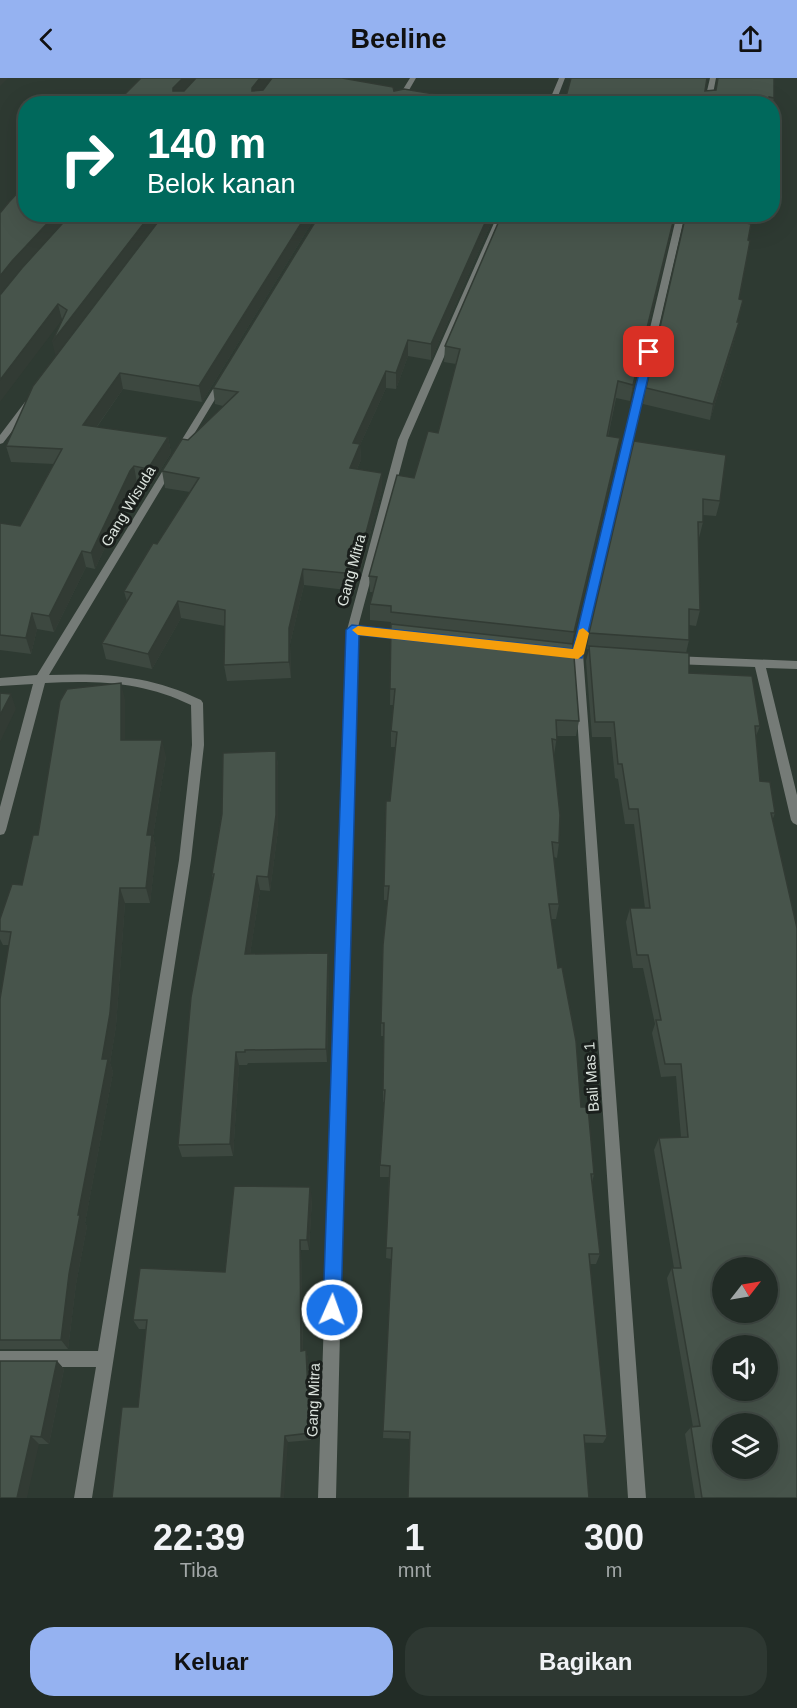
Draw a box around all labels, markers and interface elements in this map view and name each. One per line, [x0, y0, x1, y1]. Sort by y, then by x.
icon: back [30, 23, 63, 56]
icon: share [734, 23, 767, 56]
text: Beeline [350, 24, 447, 54]
icon: right [48, 120, 126, 198]
text: 140 m [147, 120, 266, 167]
text: Belok kanan [147, 169, 296, 199]
pin [623, 326, 674, 377]
icon: arrive [632, 335, 665, 368]
street label: Gang Wisuda [97, 462, 159, 549]
street label: Gang Mitra [333, 531, 369, 608]
street label: Bali Mas 1 [580, 1041, 602, 1113]
north arrow [712, 1257, 778, 1323]
map controls [712, 1257, 778, 1479]
position arrow [300, 1278, 364, 1342]
button: sound [712, 1335, 778, 1401]
street label: Gang Mitra [303, 1362, 323, 1437]
button: layers [712, 1413, 778, 1479]
text: 22:39 [153, 1517, 245, 1558]
text: 1 [404, 1517, 425, 1558]
text: 300 [584, 1517, 644, 1558]
text: Tiba [180, 1559, 218, 1581]
text: mnt [398, 1559, 431, 1581]
text: m [606, 1559, 622, 1581]
button: Keluar [30, 1627, 393, 1696]
button: Bagikan [405, 1627, 767, 1696]

